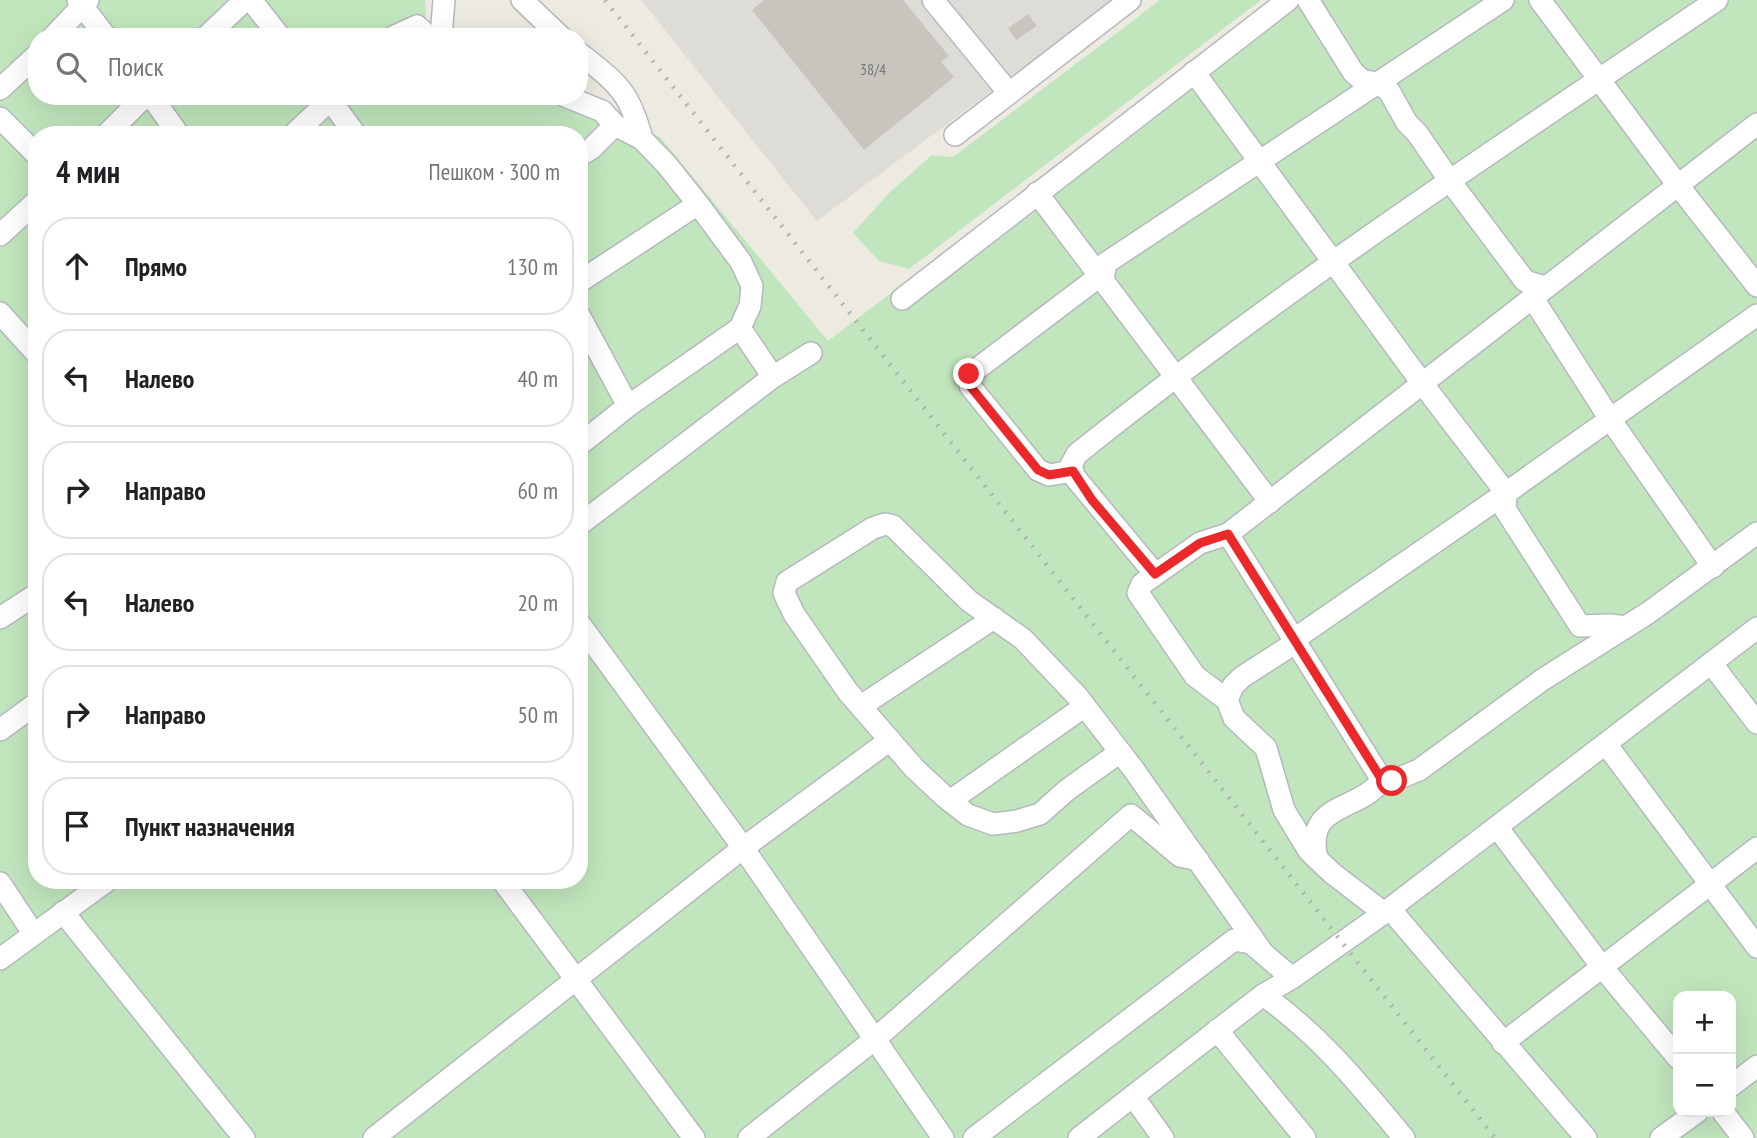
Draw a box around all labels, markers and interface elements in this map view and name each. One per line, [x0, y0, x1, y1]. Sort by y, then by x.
search box [28, 28, 588, 105]
icon: search [52, 48, 90, 86]
text: Поиск [108, 50, 164, 83]
house number: 38/4 [860, 59, 886, 79]
text: 4 мин [56, 152, 120, 191]
text: Пешком · 300 m [429, 157, 560, 186]
icon: ahead [58, 247, 96, 285]
text: Прямо [125, 250, 187, 283]
text: 130 m [507, 252, 558, 281]
route end [953, 358, 984, 389]
icon: left [58, 359, 96, 397]
text: Налево [125, 362, 194, 395]
text: 40 m [517, 364, 558, 393]
icon: right [58, 471, 96, 509]
text: Направо [125, 474, 206, 507]
text: 60 m [517, 476, 558, 505]
icon: left [58, 583, 96, 621]
text: Налево [125, 586, 194, 619]
text: 20 m [517, 588, 558, 617]
icon: right [58, 695, 96, 733]
text: Направо [125, 698, 206, 731]
text: 50 m [517, 700, 558, 729]
route start [1376, 765, 1407, 796]
icon: arrive [58, 807, 96, 845]
text: Пункт назначения [125, 810, 295, 843]
map controls [1673, 991, 1736, 1117]
button: + [1673, 991, 1736, 1054]
button: − [1673, 1054, 1736, 1117]

